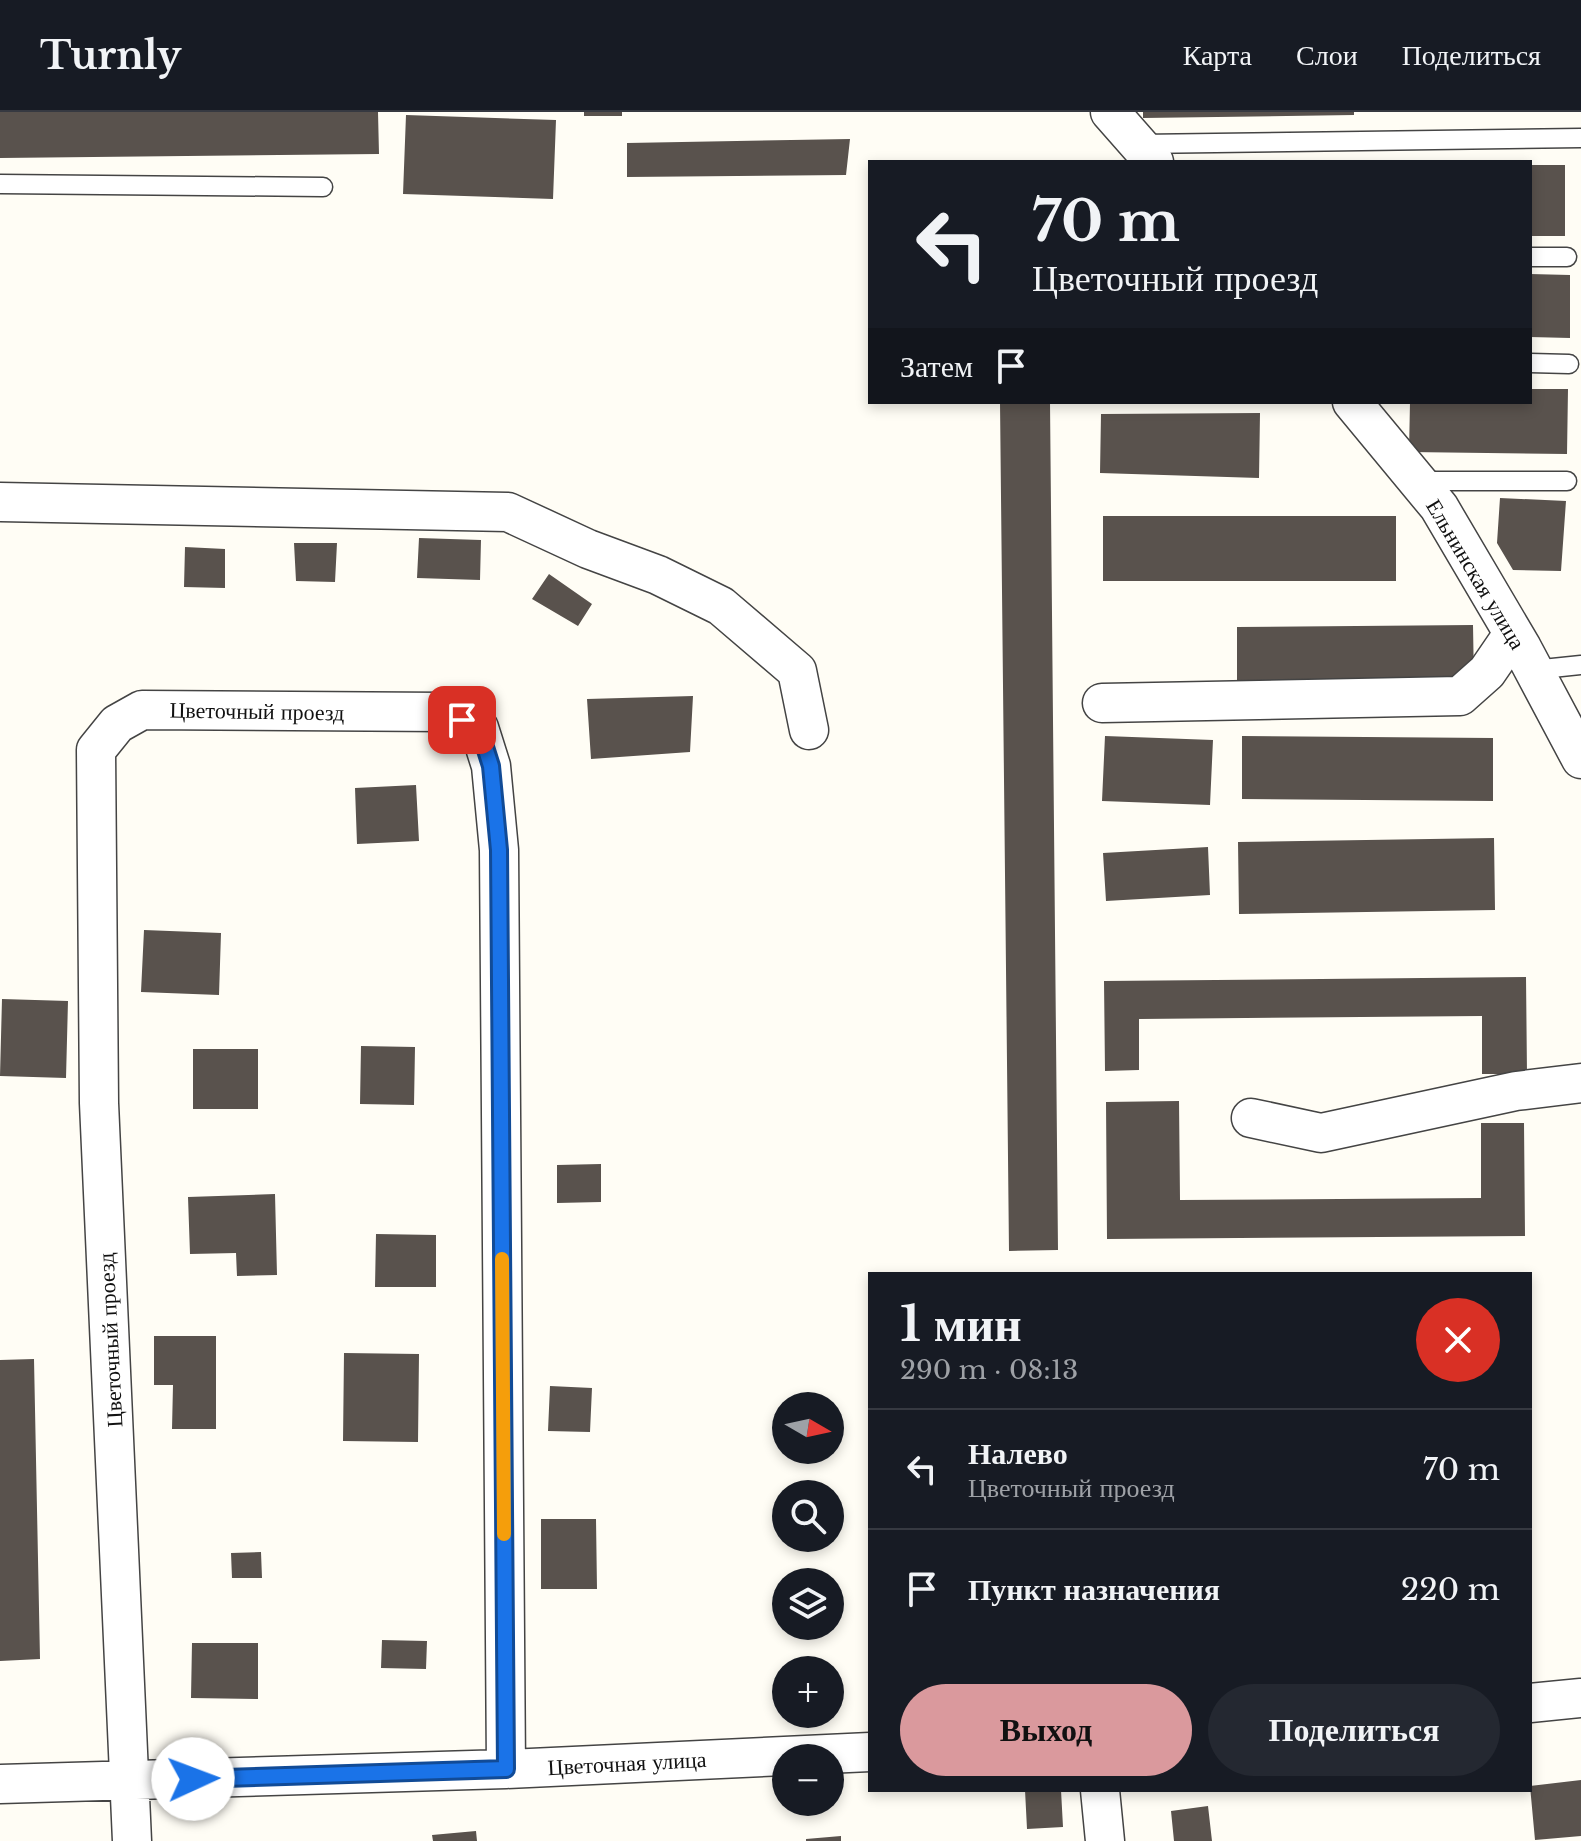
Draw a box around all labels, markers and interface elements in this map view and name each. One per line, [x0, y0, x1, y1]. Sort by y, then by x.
text: Turnly [40, 32, 181, 79]
text: Карта [1183, 38, 1252, 73]
text: Слои [1296, 38, 1358, 73]
text: Поделиться [1402, 38, 1541, 73]
text: 70 m [1032, 187, 1180, 256]
icon: left [900, 192, 1004, 296]
text: Цветочный проезд [1032, 256, 1318, 301]
icon: arrive [989, 344, 1033, 388]
text: Затем [900, 348, 973, 385]
street label: Ельнинская улица [1420, 494, 1531, 654]
pin [428, 686, 496, 754]
street label: Цветочный проезд [169, 696, 345, 727]
icon: arrive [440, 698, 484, 742]
street label: Цветочный проезд [92, 1252, 129, 1428]
text: 1 мин [900, 1294, 1022, 1354]
button: close [1416, 1298, 1500, 1382]
text: 290 m · 08:13 [900, 1354, 1078, 1386]
north arrow [772, 1392, 844, 1464]
map controls [772, 1392, 844, 1816]
text: Налево [968, 1435, 1068, 1472]
icon: left [900, 1447, 944, 1491]
text: 70 m [1423, 1451, 1500, 1488]
text: Цветочный проезд [968, 1472, 1175, 1504]
button: search [772, 1480, 844, 1552]
icon: arrive [900, 1567, 944, 1611]
button: layers [772, 1568, 844, 1640]
text: Пункт назначения [968, 1571, 1220, 1608]
text: 220 m [1401, 1571, 1500, 1608]
button: + [772, 1656, 844, 1728]
button: Выход [900, 1684, 1192, 1776]
button: Поделиться [1208, 1684, 1500, 1776]
position arrow [151, 1737, 235, 1821]
button: − [772, 1744, 844, 1816]
street label: Цветочная улица [547, 1746, 707, 1781]

